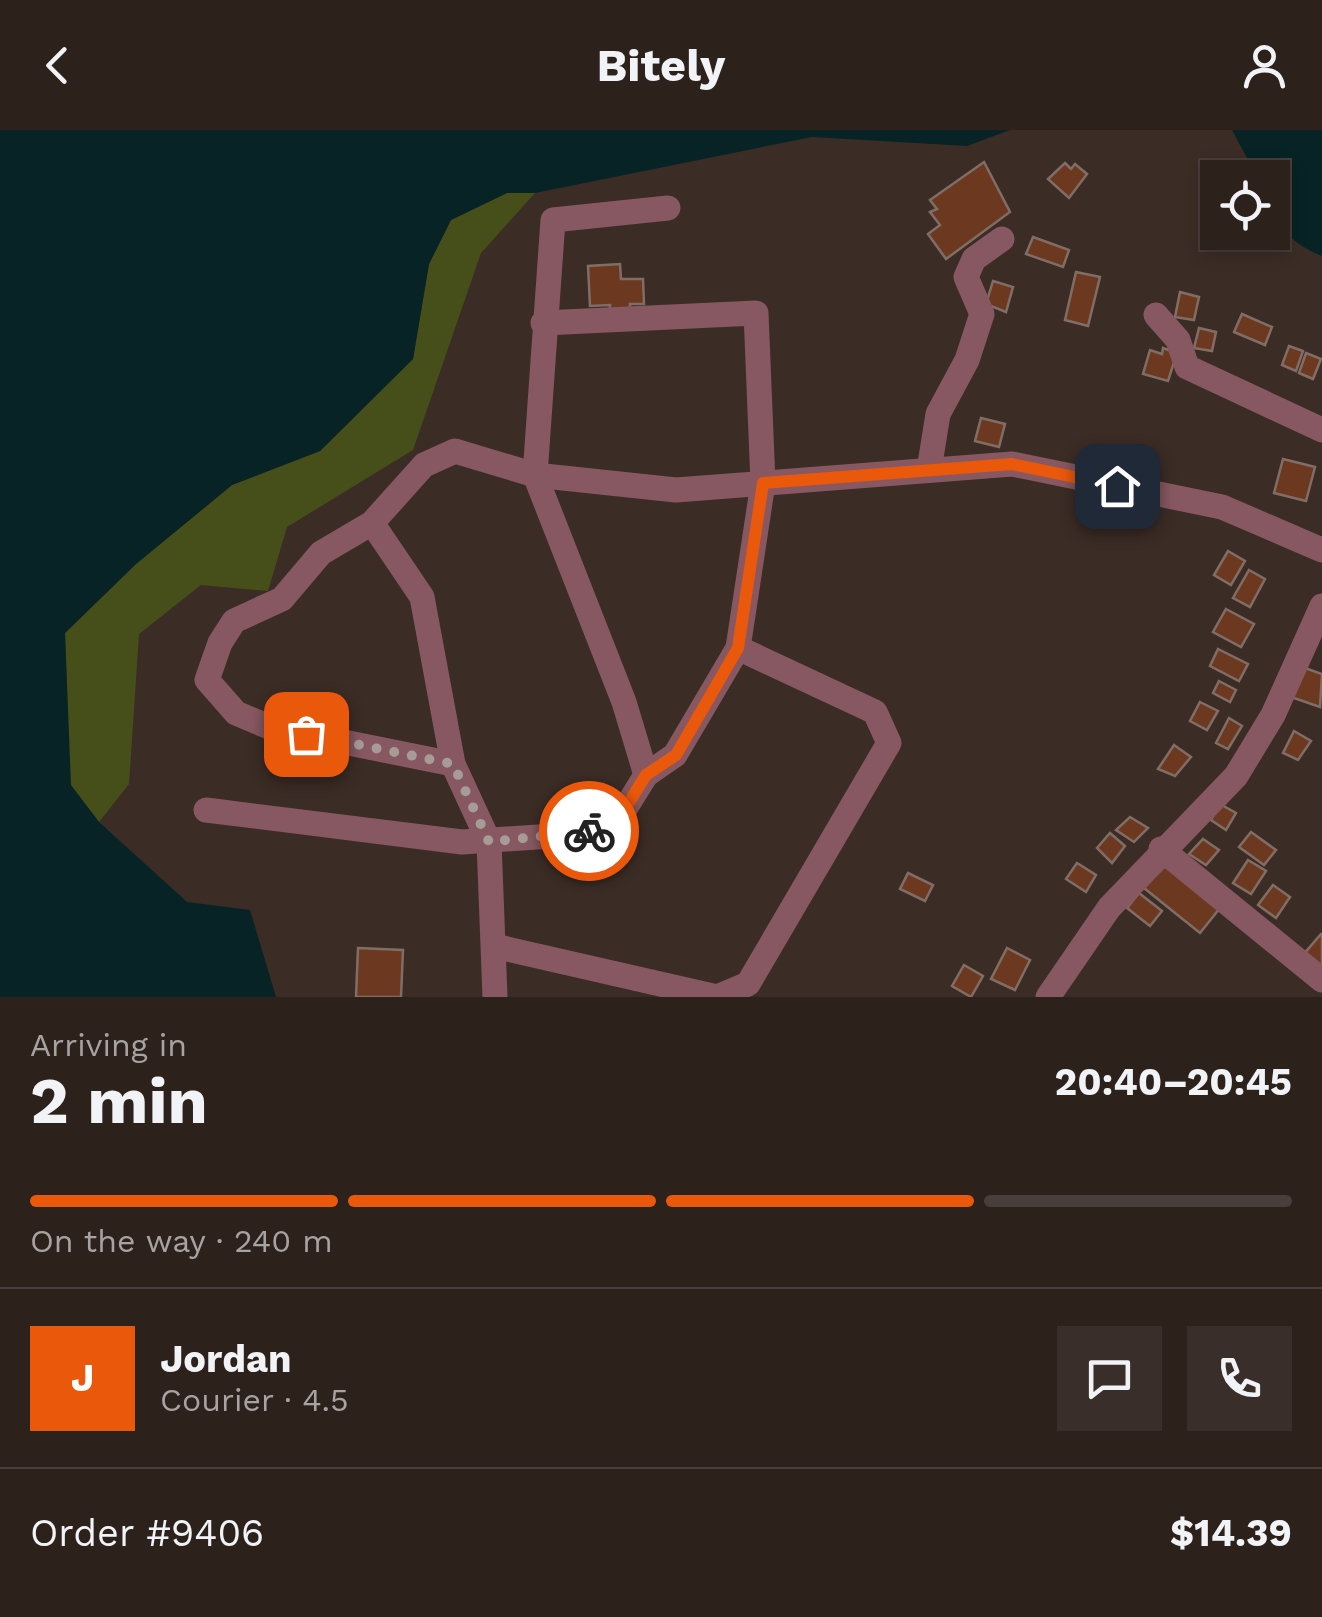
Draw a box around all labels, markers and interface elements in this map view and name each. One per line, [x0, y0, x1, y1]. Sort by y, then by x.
icon: back [30, 38, 85, 93]
icon: person [1237, 38, 1292, 93]
text: Bitely [597, 39, 725, 92]
map controls [1200, 160, 1290, 250]
button: locate [1200, 160, 1290, 250]
pin [1075, 444, 1160, 529]
icon: home [1090, 459, 1145, 514]
pin [264, 692, 349, 777]
icon: bag [279, 707, 334, 762]
courier [539, 781, 639, 881]
icon: bike [562, 804, 617, 859]
text: Arriving in [30, 1026, 187, 1064]
text: 20:40–20:45 [1055, 1060, 1292, 1104]
text: 2 min [30, 1063, 208, 1139]
text: On the way · 240 m [30, 1222, 333, 1260]
button: chat [1057, 1326, 1162, 1431]
button: phone [1187, 1326, 1292, 1431]
text: Jordan [160, 1337, 292, 1381]
text: J [71, 1356, 94, 1400]
text: Courier · 4.5 [160, 1381, 349, 1419]
text: Order #9406 [30, 1511, 264, 1555]
text: $14.39 [1170, 1511, 1292, 1555]

